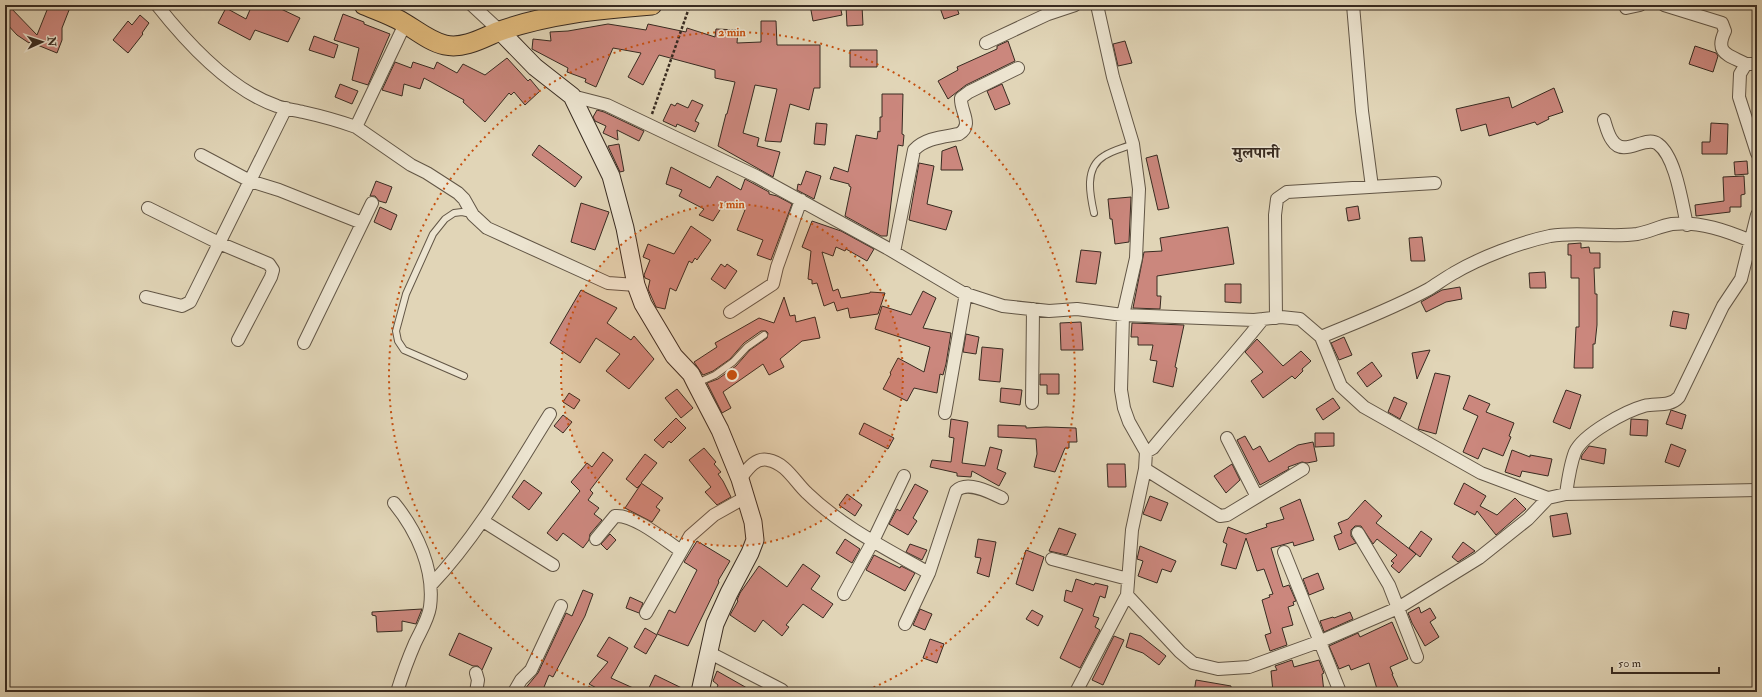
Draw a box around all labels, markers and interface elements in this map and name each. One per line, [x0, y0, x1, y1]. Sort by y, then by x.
north arrow [22, 22, 62, 62]
text: 2 min [718, 25, 746, 40]
text: N [45, 35, 58, 48]
district label: मुलपानी [1231, 143, 1281, 163]
text: 1 min [719, 197, 746, 212]
centre of rings [725, 368, 739, 382]
scale bar [1612, 649, 1719, 675]
text: 50 m [1618, 656, 1642, 671]

